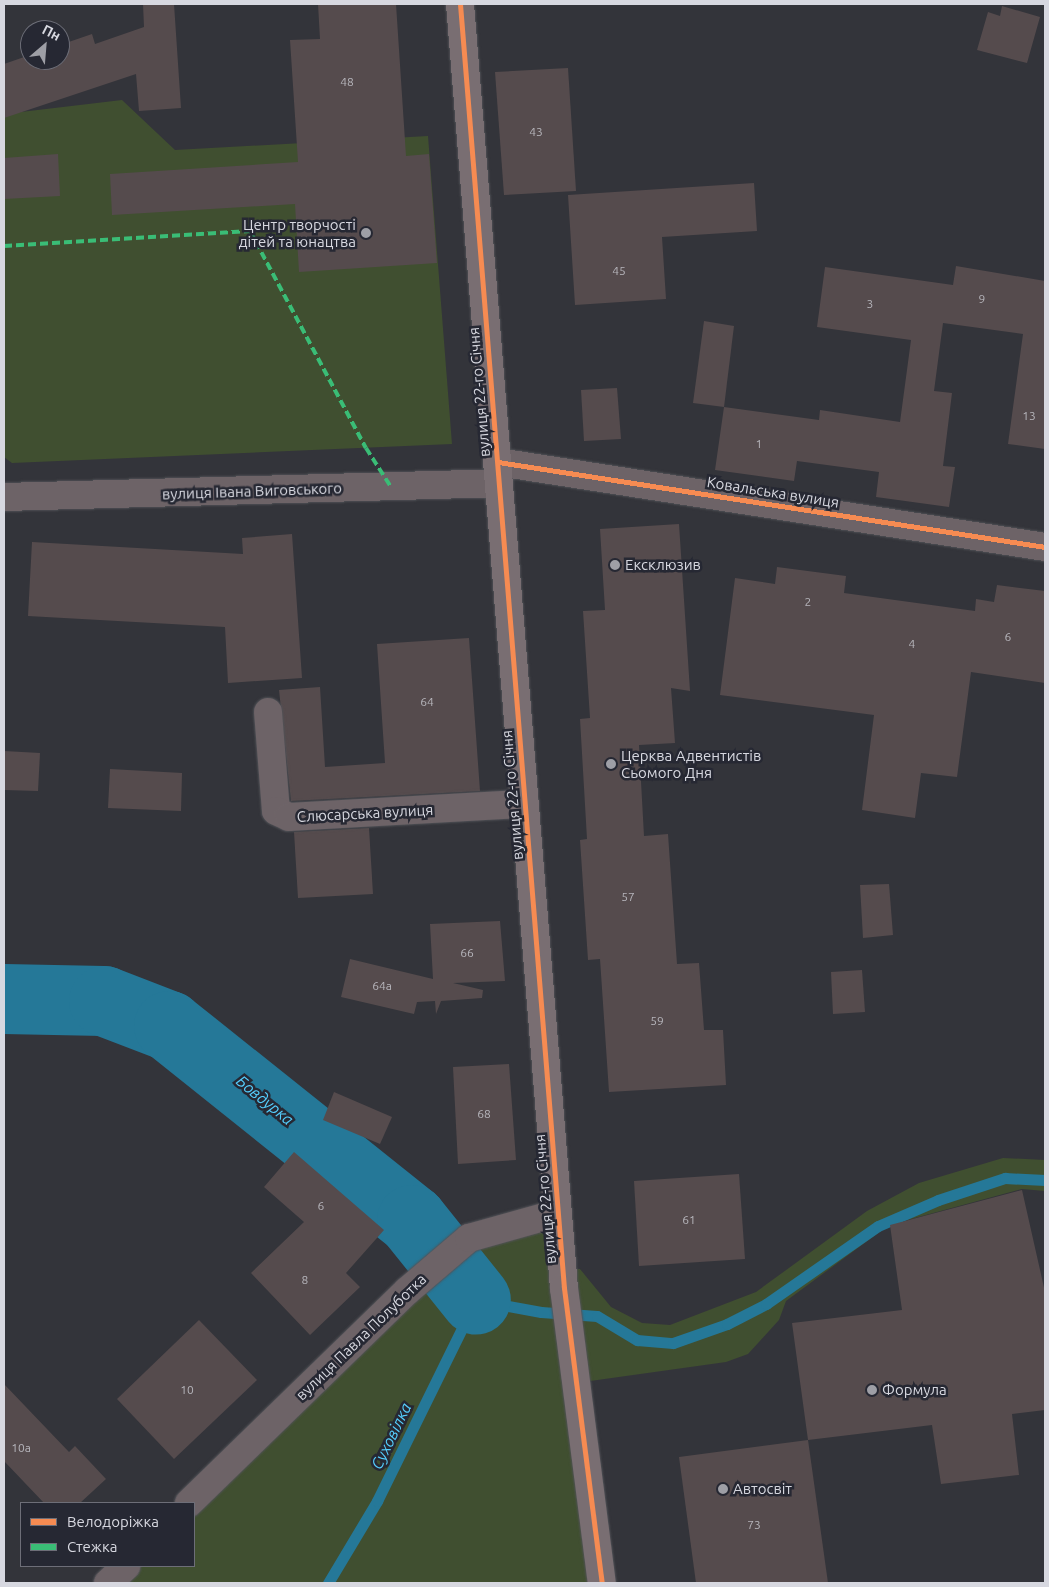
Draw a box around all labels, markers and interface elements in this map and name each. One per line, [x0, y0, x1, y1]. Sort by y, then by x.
north arrow [20, 20, 70, 70]
text: Пн [40, 21, 63, 44]
house number: 48 [340, 75, 354, 89]
house number: 43 [529, 125, 543, 139]
place label: Центр творчості дітей та юнацтва [239, 215, 356, 250]
marker: Центр творчості дітей та юнацтва [360, 227, 372, 239]
house number: 45 [612, 264, 626, 278]
house number: 9 [979, 292, 985, 306]
house number: 3 [867, 297, 873, 311]
street label: вулиця 22-го Січня [464, 326, 494, 458]
house number: 13 [1022, 409, 1036, 423]
house number: 1 [756, 437, 762, 451]
street label: Ковальська вулиця [706, 473, 840, 511]
street label: вулиця Івана Виговського [162, 479, 342, 503]
place label: Ексклюзив [625, 556, 701, 574]
marker: Ексклюзив [609, 559, 621, 571]
house number: 2 [805, 595, 811, 609]
house number: 6 [1005, 630, 1011, 644]
house number: 4 [909, 637, 915, 651]
house number: 64 [420, 695, 434, 709]
street label: вулиця 22-го Січня [497, 729, 527, 861]
place label: Церква Адвентистів Сьомого Дня [621, 746, 761, 781]
marker: Церква Адвентистів Сьомого Дня [605, 758, 617, 770]
street label: Слюсарська вулиця [296, 800, 434, 826]
house number: 57 [621, 890, 635, 904]
house number: 66 [460, 946, 474, 960]
house number: 64а [372, 979, 392, 993]
house number: 59 [650, 1014, 664, 1028]
water label: Бовдурка [233, 1071, 297, 1129]
house number: 68 [477, 1107, 491, 1121]
street label: вулиця 22-го Січня [530, 1133, 560, 1265]
house number: 6 [318, 1199, 324, 1213]
house number: 61 [682, 1213, 696, 1227]
street label: вулиця Павла Полуботка [292, 1270, 430, 1404]
house number: 8 [302, 1273, 308, 1287]
place label: Формула [882, 1381, 947, 1399]
house number: 10 [180, 1383, 194, 1397]
marker: Формула [866, 1384, 878, 1396]
water label: Суховілка [367, 1400, 415, 1472]
house number: 10а [11, 1441, 31, 1455]
place label: Автосвіт [733, 1480, 792, 1498]
marker: Автосвіт [717, 1483, 729, 1495]
legend [20, 1502, 195, 1567]
text: Велодоріжка [67, 1513, 159, 1530]
house number: 73 [747, 1518, 761, 1532]
text: Стежка [67, 1538, 117, 1555]

